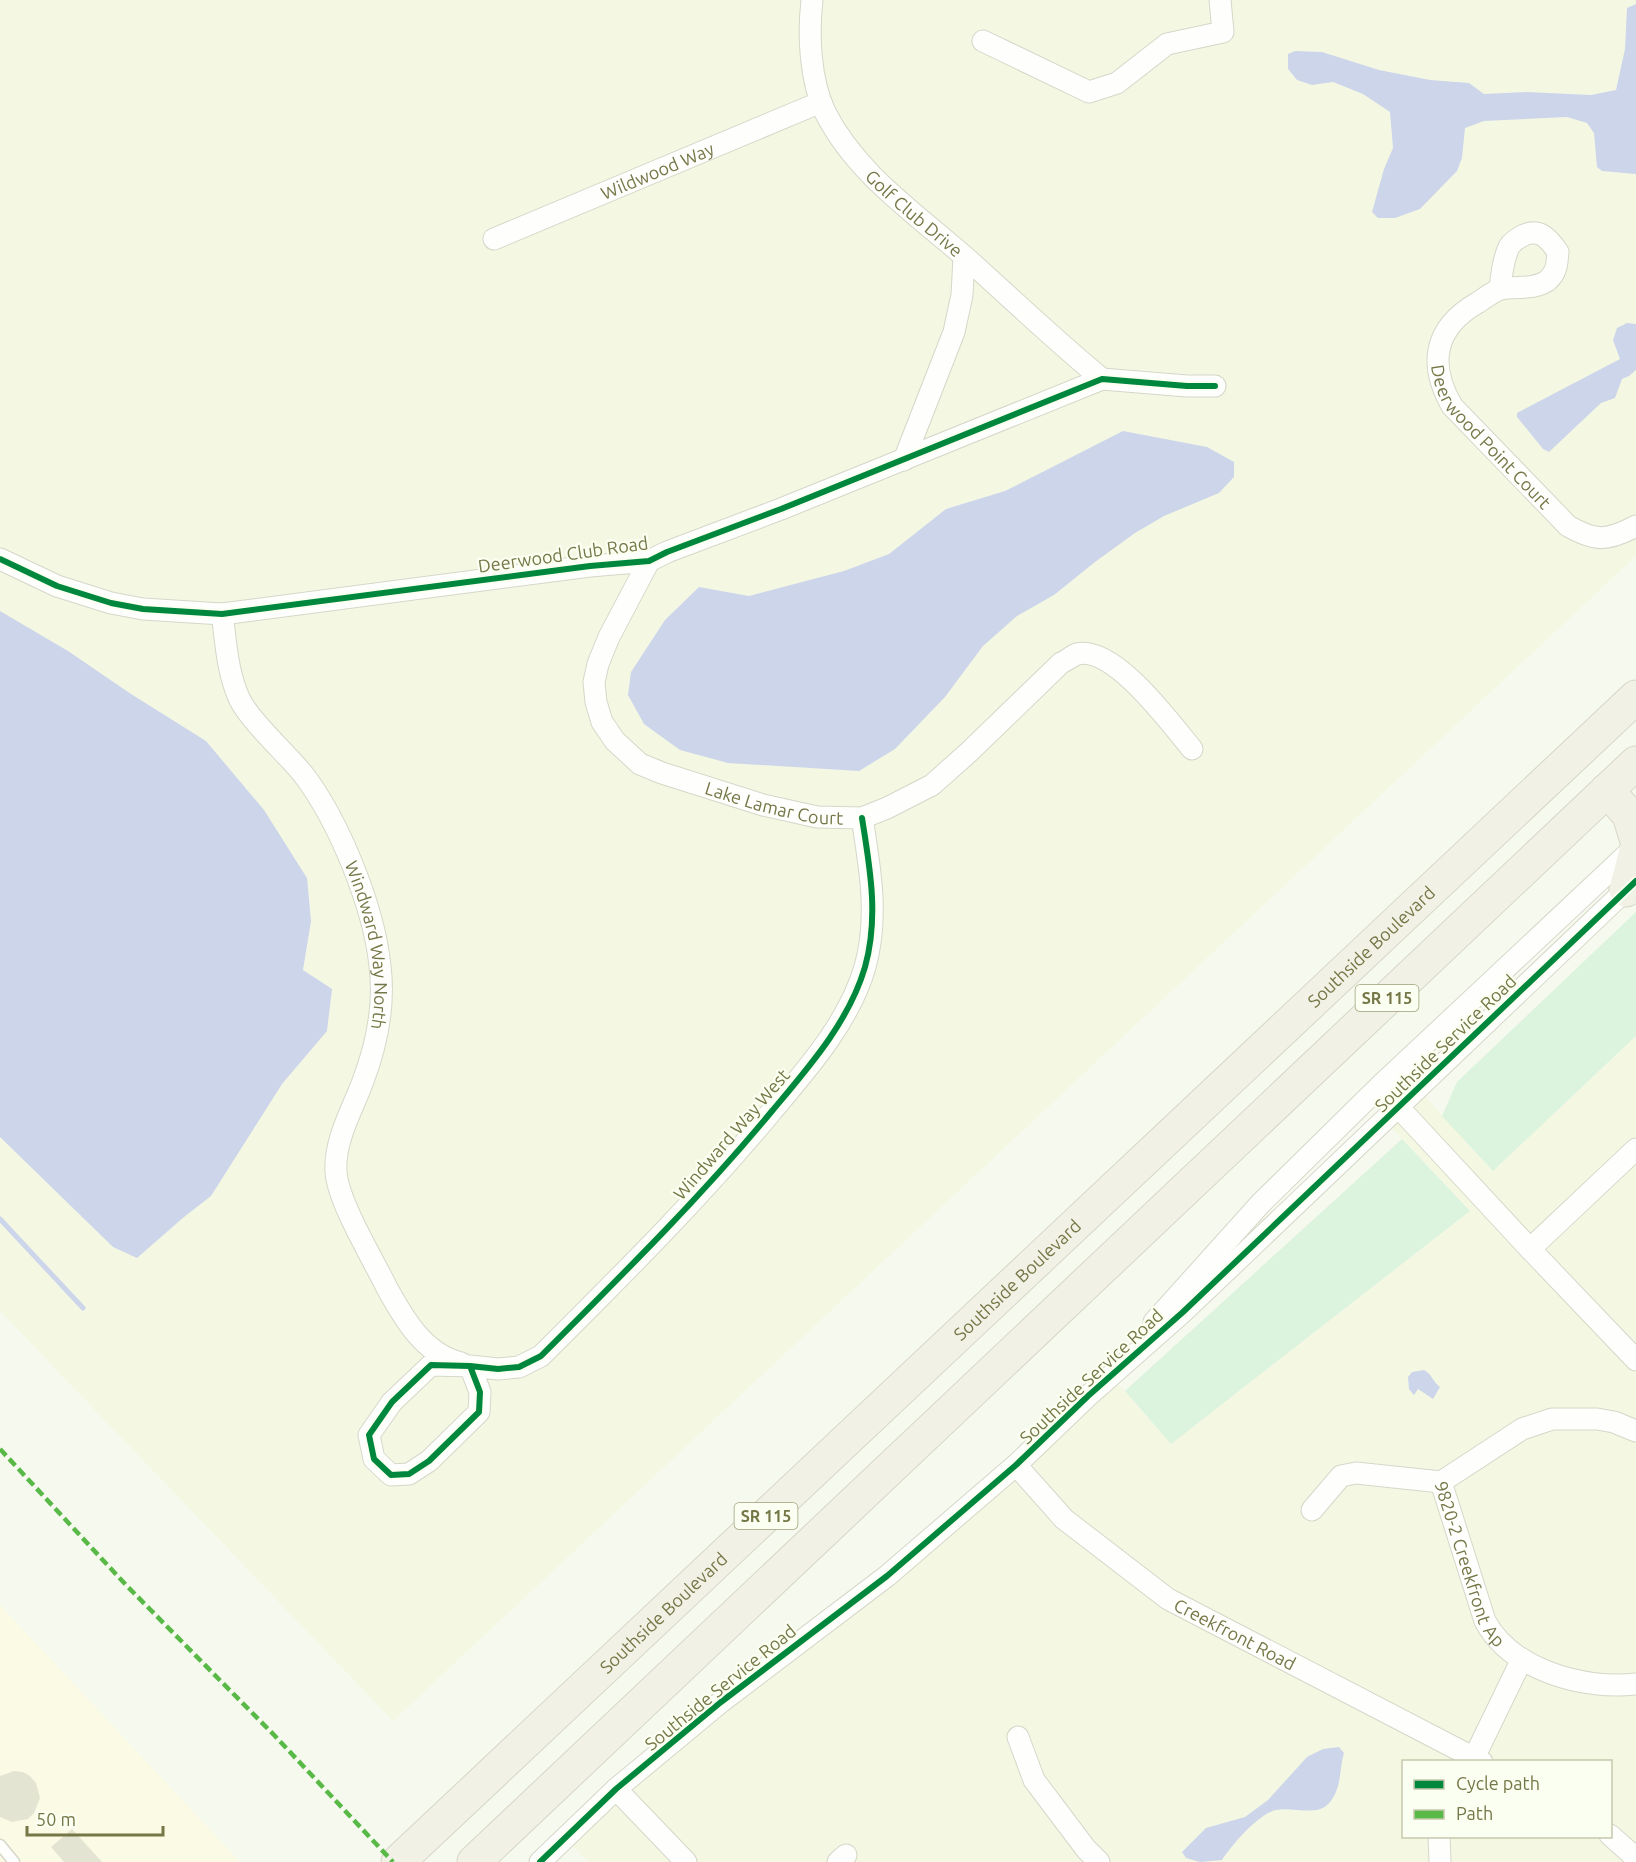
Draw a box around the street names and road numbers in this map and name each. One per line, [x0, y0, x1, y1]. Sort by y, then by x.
street label: Wildwood Way [598, 138, 717, 203]
street label: Golf Club Drive [862, 166, 967, 260]
street label: Deerwood Point Court [1428, 363, 1555, 512]
street label: Deerwood Club Road [477, 532, 649, 576]
street label: Lake Lamar Court [703, 777, 843, 828]
street label: Windward Way North [342, 858, 392, 1031]
street label: Southside Boulevard [1303, 882, 1438, 1011]
street label: Southside Service Road [1370, 971, 1520, 1115]
road number: SR 115 [1356, 985, 1418, 1011]
street label: Windward Way West [669, 1065, 793, 1203]
street label: Southside Boulevard [949, 1215, 1085, 1344]
street label: Southside Service Road [1015, 1305, 1167, 1447]
street label: 9820-2 Creekfront Ap [1431, 1479, 1509, 1651]
road number: SR 115 [734, 1503, 798, 1529]
street label: Southside Boulevard [596, 1548, 731, 1677]
street label: Creekfront Road [1171, 1594, 1299, 1674]
street label: Southside Service Road [641, 1620, 799, 1754]

